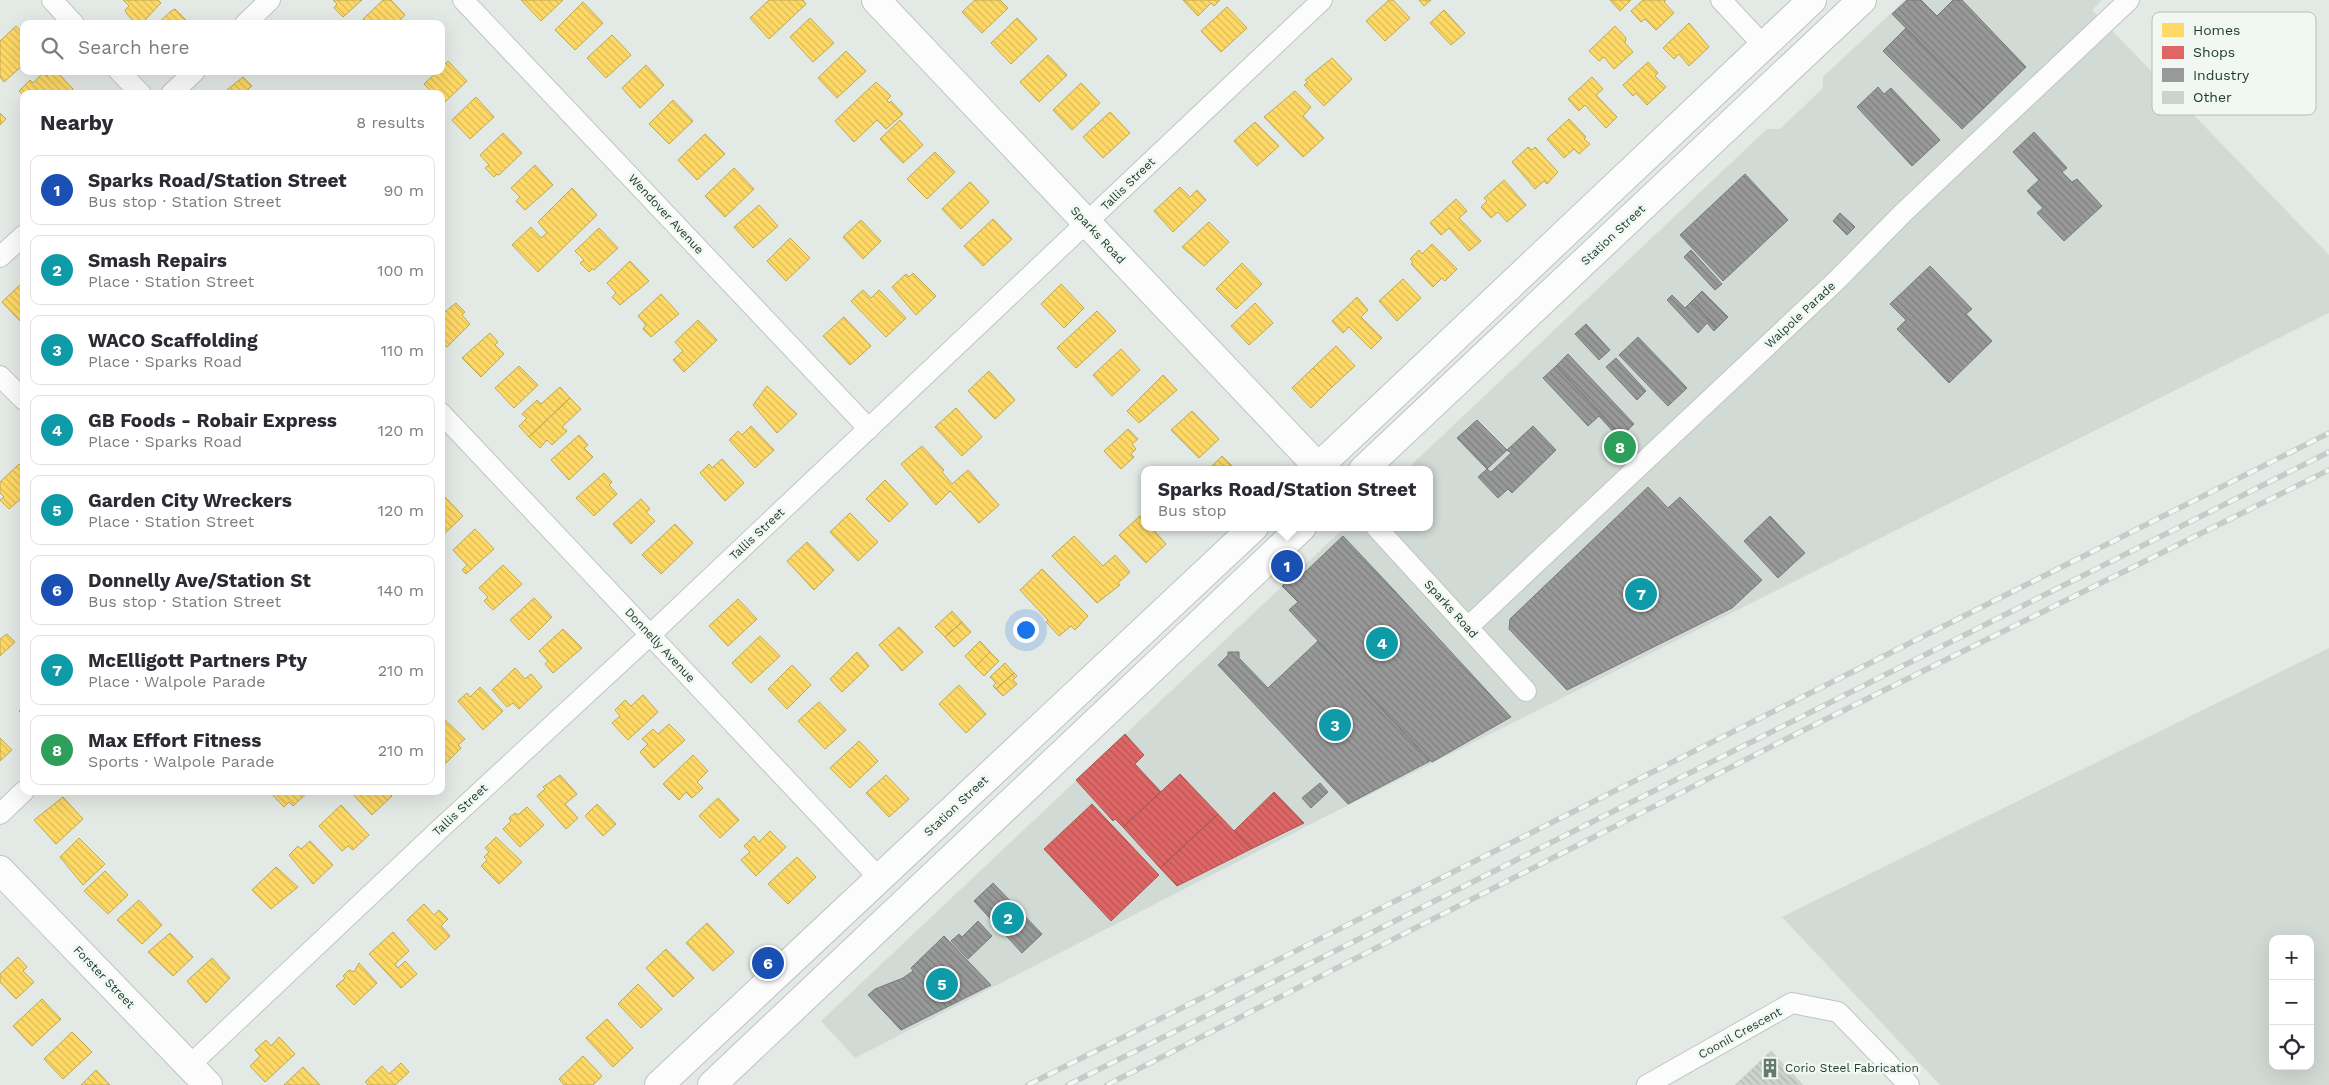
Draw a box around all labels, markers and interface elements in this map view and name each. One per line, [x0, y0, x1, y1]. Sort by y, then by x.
legend [2152, 12, 2316, 115]
search box [20, 20, 445, 75]
text: Homes [2193, 22, 2240, 38]
icon: search [38, 34, 66, 62]
text: Search here [78, 36, 189, 59]
text: Shops [2193, 44, 2235, 60]
text: Industry [2193, 67, 2250, 83]
text: Other [2193, 89, 2232, 105]
text: Nearby [40, 110, 113, 135]
text: 8 results [356, 113, 425, 132]
street label: Tallis Street [1098, 155, 1158, 213]
text: Sparks Road/Station Street [88, 169, 347, 192]
street label: Wendover Avenue [625, 171, 707, 257]
text: 1 [54, 181, 60, 200]
text: 90 m [383, 181, 424, 200]
text: Bus stop · Station Street [88, 192, 281, 211]
street label: Station Street [1578, 202, 1648, 268]
street label: Sparks Road [1068, 203, 1128, 267]
text: Smash Repairs [88, 249, 227, 272]
text: 2 [52, 261, 62, 280]
text: 100 m [377, 261, 424, 280]
text: Place · Station Street [88, 272, 254, 291]
street label: Walpole Parade [1762, 279, 1838, 351]
text: WACO Scaffolding [88, 329, 258, 352]
text: 3 [52, 341, 62, 360]
text: 110 m [381, 341, 424, 360]
text: Place · Sparks Road [88, 352, 242, 371]
text: GB Foods - Robair Express [88, 409, 337, 432]
text: 4 [52, 421, 62, 440]
text: 120 m [378, 421, 424, 440]
pin: 8 [1604, 428, 1636, 466]
text: Place · Sparks Road [88, 432, 242, 451]
popup [1141, 466, 1433, 531]
text: Sparks Road/Station Street [1158, 478, 1416, 501]
text: Garden City Wreckers [88, 489, 292, 512]
text: 5 [52, 501, 62, 520]
text: 120 m [378, 501, 424, 520]
text: Bus stop [1158, 501, 1227, 520]
street label: Tallis Street [727, 505, 787, 563]
text: Place · Station Street [88, 512, 254, 531]
pin: 1 [1271, 547, 1303, 585]
text: Donnelly Ave/Station St [88, 569, 311, 592]
pin: 7 [1625, 575, 1657, 613]
street label: Sparks Road [1421, 577, 1481, 641]
text: 6 [52, 581, 62, 600]
text: 140 m [377, 581, 424, 600]
text: Bus stop · Station Street [88, 592, 281, 611]
street label: Donnelly Avenue [622, 605, 698, 685]
your location [1013, 617, 1039, 643]
pin: 4 [1366, 624, 1398, 662]
text: McElligott Partners Pty [88, 649, 307, 672]
text: 7 [52, 661, 62, 680]
text: 210 m [378, 661, 424, 680]
text: Place · Walpole Parade [88, 672, 265, 691]
pin: 3 [1319, 706, 1351, 744]
text: Max Effort Fitness [88, 729, 261, 752]
text: 8 [52, 741, 62, 760]
text: 210 m [378, 741, 424, 760]
text: Sports · Walpole Parade [88, 752, 274, 771]
street label: Station Street [921, 773, 991, 839]
street label: Tallis Street [430, 781, 490, 839]
pin: 2 [992, 899, 1024, 937]
map controls [2269, 935, 2314, 1070]
button: + [2269, 935, 2314, 980]
street label: Forster Street [71, 943, 137, 1011]
pin: 6 [752, 944, 784, 982]
pin: 5 [926, 965, 958, 1003]
button: − [2269, 980, 2314, 1025]
street label: Coonil Crescent [1696, 1004, 1784, 1062]
button: locate [2269, 1025, 2314, 1070]
building icon: Corio Steel Fabrication [1759, 1057, 1781, 1079]
place label: Corio Steel Fabrication [1785, 1061, 1919, 1075]

